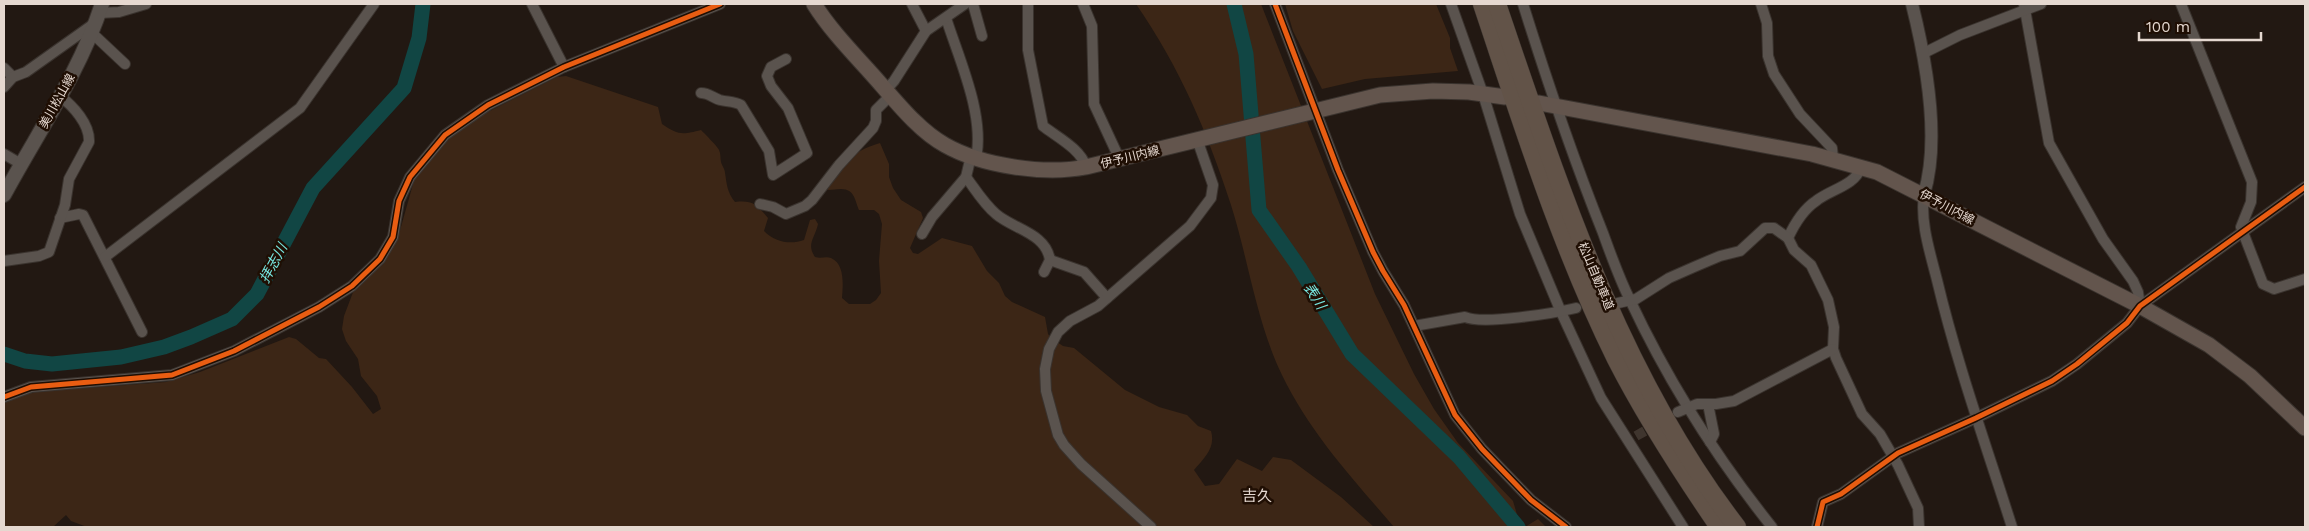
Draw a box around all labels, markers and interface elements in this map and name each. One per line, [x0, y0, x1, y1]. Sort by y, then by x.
scale bar [2139, 10, 2262, 42]
text: 100 m [2146, 18, 2190, 36]
street label: 美川松山線 [36, 71, 78, 131]
street label: 伊予川内線 [1099, 143, 1161, 171]
street label: 伊予川内線 [1917, 187, 1977, 227]
water label: 拝志川 [256, 239, 291, 285]
street label: 松山自動車道 [1575, 240, 1617, 312]
water label: 表川 [1301, 280, 1330, 314]
district label: 吉久 [1242, 487, 1272, 505]

